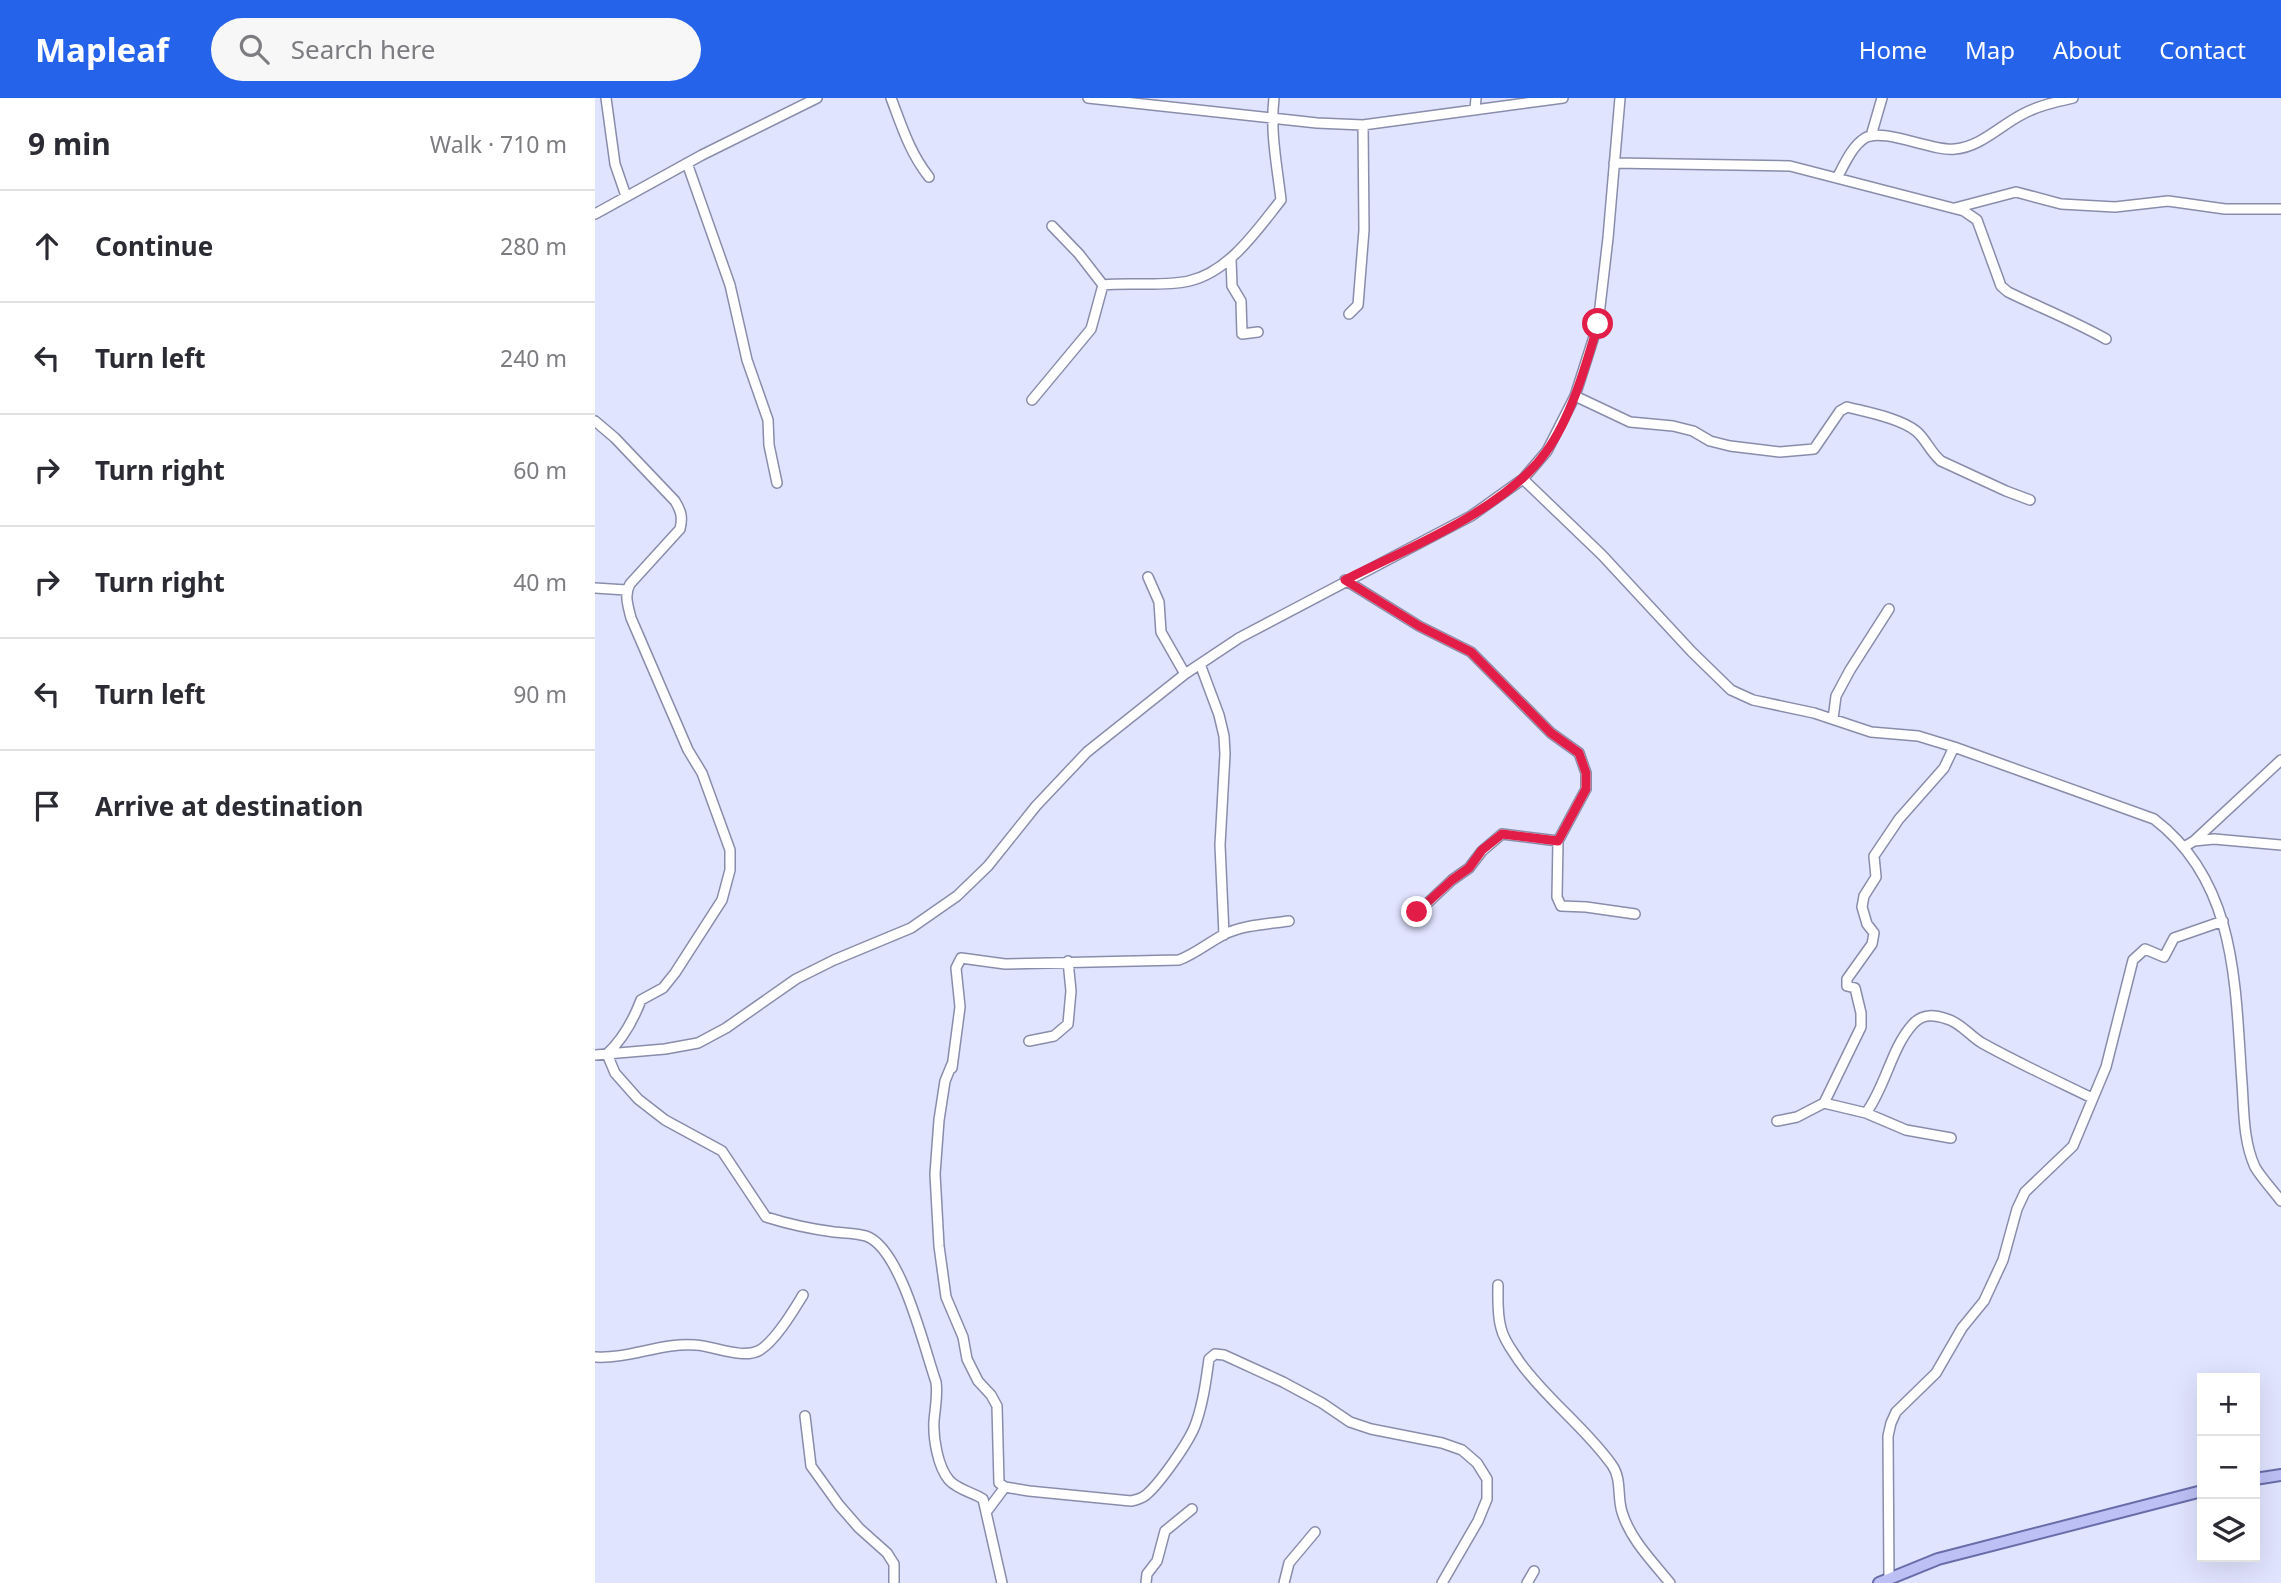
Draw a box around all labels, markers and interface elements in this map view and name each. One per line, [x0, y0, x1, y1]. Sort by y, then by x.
search box [211, 18, 701, 81]
text: Mapleaf [35, 27, 169, 72]
icon: search [235, 30, 273, 68]
text: Search here [291, 31, 436, 67]
text: Home [1859, 33, 1927, 66]
text: Map [1965, 33, 2015, 66]
text: About [2053, 33, 2121, 66]
text: Contact [2159, 33, 2246, 66]
text: 9 min [28, 123, 111, 164]
text: Walk · 710 m [430, 128, 567, 160]
icon: ahead [28, 227, 66, 265]
text: Continue [95, 228, 213, 264]
text: 280 m [500, 230, 567, 262]
route start [1582, 308, 1613, 339]
icon: left [28, 339, 66, 377]
text: Turn left [95, 340, 206, 376]
text: 240 m [500, 342, 567, 374]
icon: right [28, 451, 66, 489]
text: Turn right [95, 452, 225, 488]
text: 60 m [513, 454, 567, 486]
icon: right [28, 563, 66, 601]
text: Turn right [95, 564, 225, 600]
text: 40 m [513, 566, 567, 598]
icon: left [28, 675, 66, 713]
text: Turn left [95, 676, 206, 712]
text: 90 m [513, 678, 567, 710]
icon: arrive [28, 787, 66, 825]
text: Arrive at destination [95, 788, 364, 824]
route end [1401, 896, 1432, 927]
map controls [2197, 1373, 2260, 1562]
button: + [2197, 1373, 2260, 1436]
button: − [2197, 1436, 2260, 1499]
button: layers [2197, 1499, 2260, 1562]

